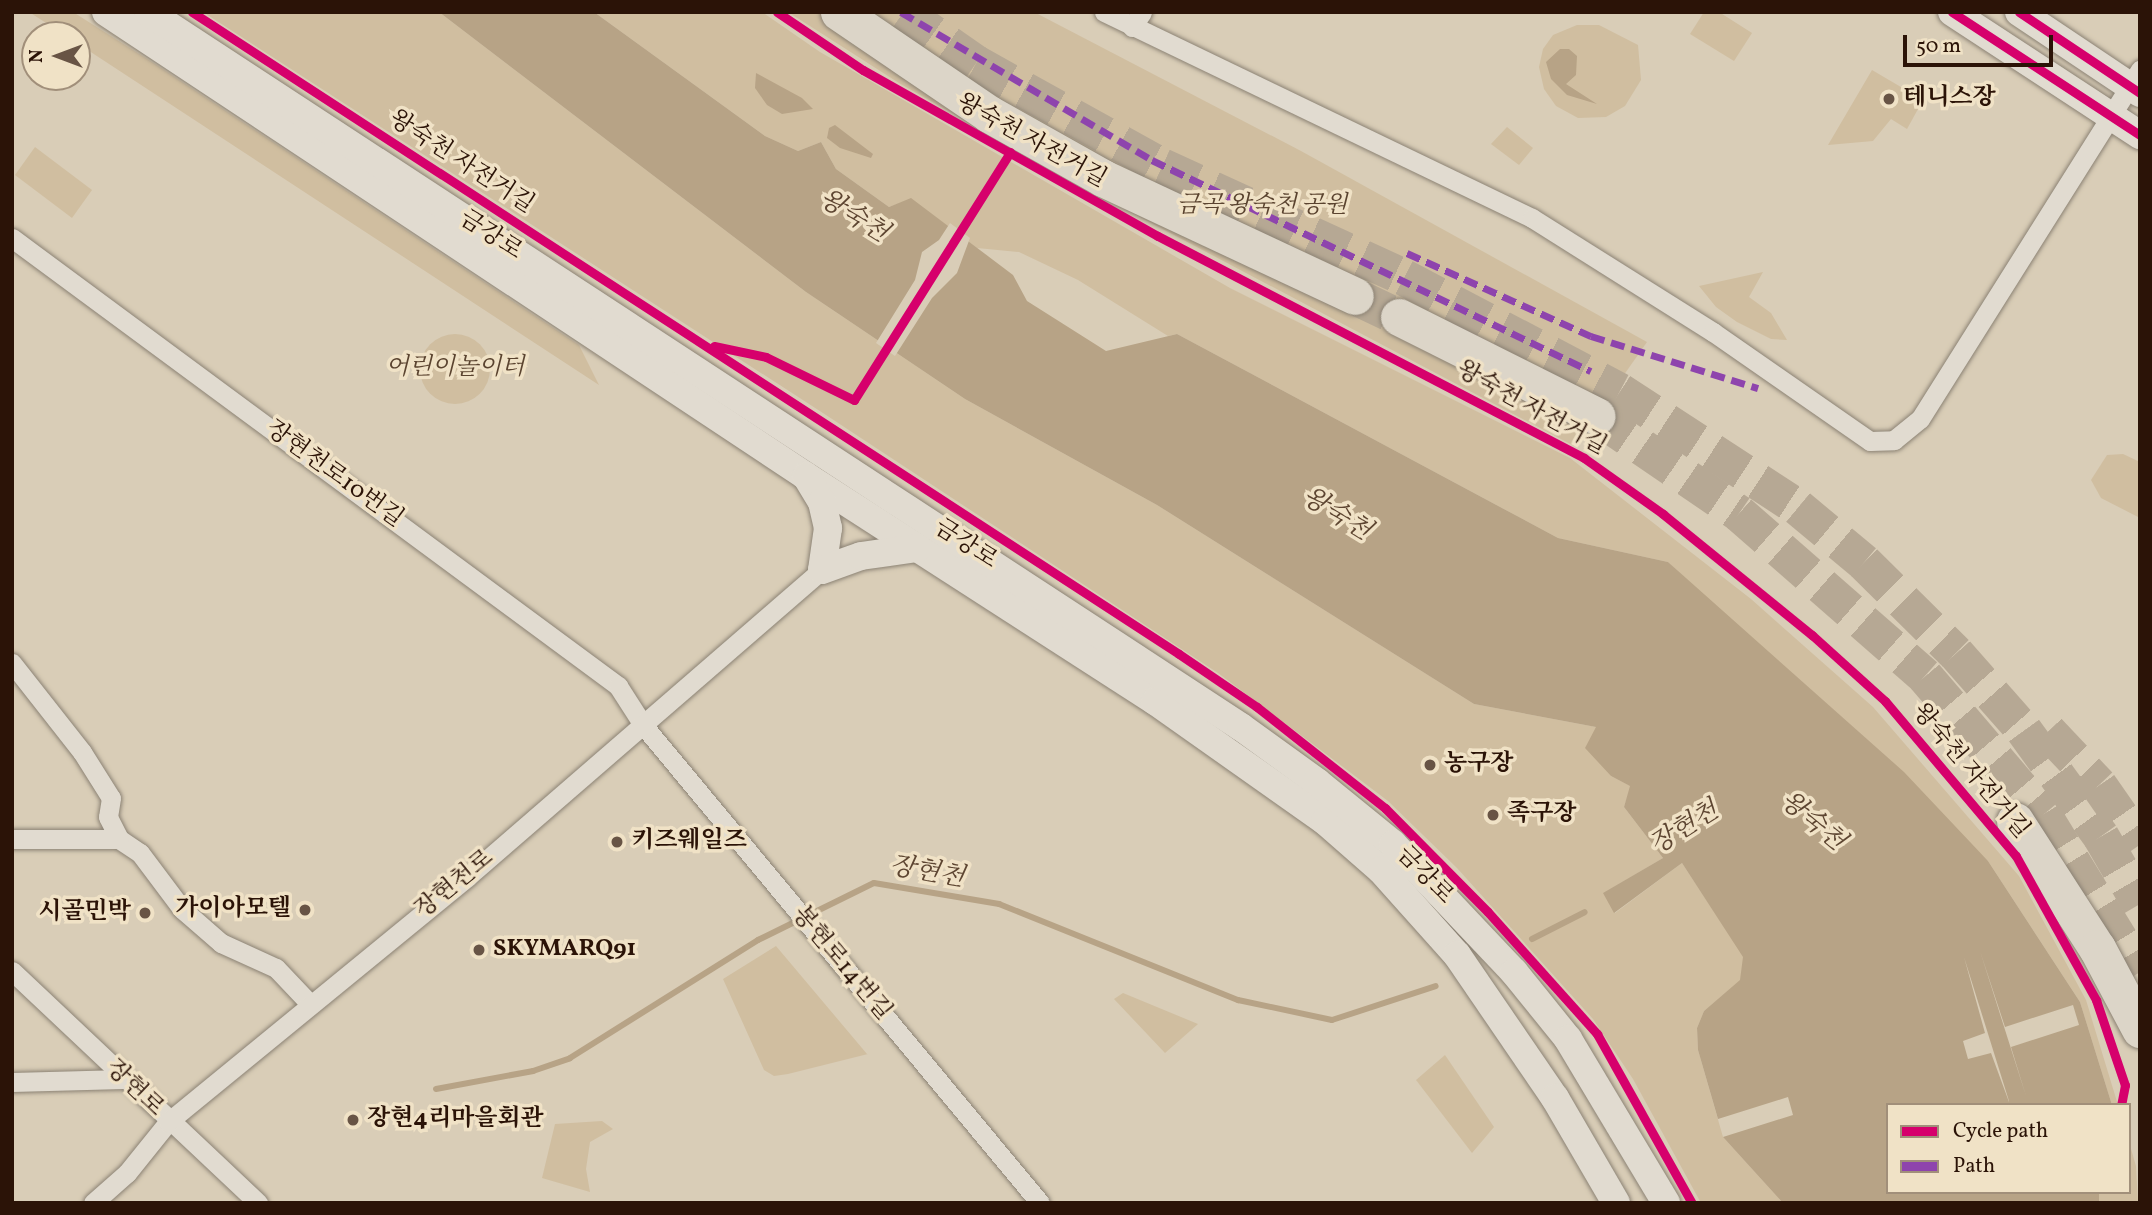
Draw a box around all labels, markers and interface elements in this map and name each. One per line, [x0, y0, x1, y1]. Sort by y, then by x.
north arrow [21, 21, 91, 91]
scale bar [1907, 21, 2058, 65]
text: 50 m [1916, 32, 1961, 61]
text: N [24, 49, 50, 63]
place label: 테니스장 [1903, 85, 1996, 113]
street label: 왕숙천 자전거길 [951, 89, 1111, 195]
marker: 테니스장 [1881, 91, 1897, 107]
street label: 왕숙천 자전거길 [383, 105, 539, 221]
water label: 왕숙천 [813, 184, 893, 250]
park label: 금곡 왕숙천 공원 [1177, 193, 1347, 221]
street label: 금강로 [453, 205, 527, 267]
park label: 어린이놀이터 [385, 355, 525, 383]
street label: 왕숙천 자전거길 [1451, 356, 1611, 462]
street label: 장현천로10번길 [260, 415, 408, 535]
water label: 왕숙천 [1296, 482, 1376, 548]
street label: 금강로 [928, 514, 1002, 576]
street label: 왕숙천 자전거길 [1905, 699, 2035, 845]
place label: 농구장 [1444, 751, 1514, 779]
marker: 농구장 [1422, 757, 1438, 773]
water label: 왕숙천 [1773, 786, 1851, 858]
water label: 장현천 [1645, 796, 1725, 862]
place label: 족구장 [1507, 801, 1577, 829]
marker: 족구장 [1485, 807, 1501, 823]
place label: 키즈웨일즈 [631, 828, 747, 856]
marker: 키즈웨일즈 [609, 834, 625, 850]
street label: 금강로 [1389, 841, 1459, 911]
street label: 장현천로 [410, 845, 500, 925]
water label: 장현천 [887, 851, 967, 895]
place label: 가이아모텔 [175, 896, 291, 924]
place label: 시골민박 [38, 899, 131, 927]
street label: 봉현로14번길 [785, 901, 897, 1027]
marker: 가이아모텔 [297, 902, 313, 918]
marker: 시골민박 [137, 905, 153, 921]
place label: SKYMARQ91 [493, 936, 636, 964]
marker: SKYMARQ91 [471, 942, 487, 958]
street label: 장현로 [99, 1054, 169, 1124]
legend [1886, 1103, 2131, 1194]
place label: 장현4리마을회관 [367, 1106, 544, 1134]
marker: 장현4리마을회관 [345, 1112, 361, 1128]
text: Cycle path [1953, 1117, 2048, 1146]
text: Path [1953, 1152, 1995, 1181]

